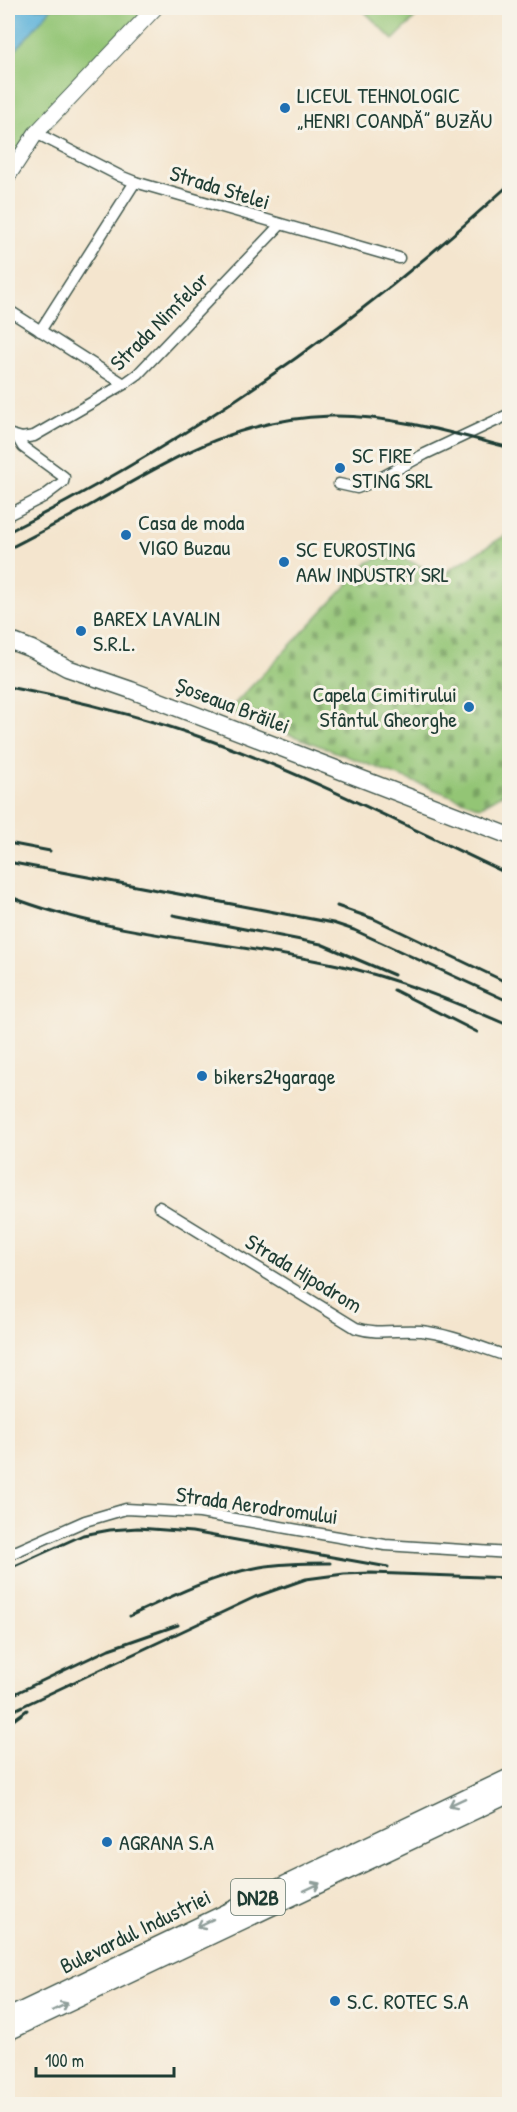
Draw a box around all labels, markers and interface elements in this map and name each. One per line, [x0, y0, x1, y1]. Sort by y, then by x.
place label: LICEUL TEHNOLOGIC „HENRI COANDĂ” BUZĂU [297, 80, 492, 135]
marker: LICEUL TEHNOLOGIC „HENRI COANDĂ” BUZĂU [278, 101, 292, 115]
street label: Strada Stelei [166, 158, 274, 216]
street label: Strada Nimfelor [103, 265, 215, 377]
place label: SC FIRE STING SRL [352, 440, 433, 495]
marker: SC FIRE STING SRL [333, 461, 347, 475]
place label: Casa de moda VIGO Buzau [138, 507, 245, 562]
marker: Casa de moda VIGO Buzau [119, 528, 133, 542]
place label: SC EUROSTING AAW INDUSTRY SRL [296, 534, 449, 589]
marker: SC EUROSTING AAW INDUSTRY SRL [277, 555, 291, 569]
place label: BAREX LAVALIN S.R.L. [93, 603, 220, 658]
marker: BAREX LAVALIN S.R.L. [74, 624, 88, 638]
street label: Șoseaua Brăilei [172, 669, 294, 741]
place label: Capela Cimitirului Sfântul Gheorghe [312, 679, 457, 734]
marker: Capela Cimitirului Sfântul Gheorghe [462, 700, 476, 714]
place label: bikers24garage [214, 1061, 336, 1091]
marker: bikers24garage [195, 1069, 209, 1083]
street label: Strada Hipodrom [240, 1226, 368, 1320]
street label: Strada Aerodromului [174, 1479, 340, 1531]
one-way arrow [448, 1797, 466, 1809]
place label: AGRANA S.A [119, 1827, 214, 1857]
marker: AGRANA S.A [100, 1835, 114, 1849]
road number: DN2B [231, 1879, 285, 1915]
street label: Bulevardul Industriei [55, 1881, 215, 1981]
one-way arrow [303, 1881, 321, 1893]
one-way arrow [196, 1917, 214, 1929]
place label: S.C. ROTEC S.A [347, 1986, 469, 2016]
marker: S.C. ROTEC S.A [328, 1994, 342, 2008]
one-way arrow [51, 2001, 69, 2013]
scale bar [36, 2040, 174, 2078]
text: 100 m [45, 2048, 84, 2073]

